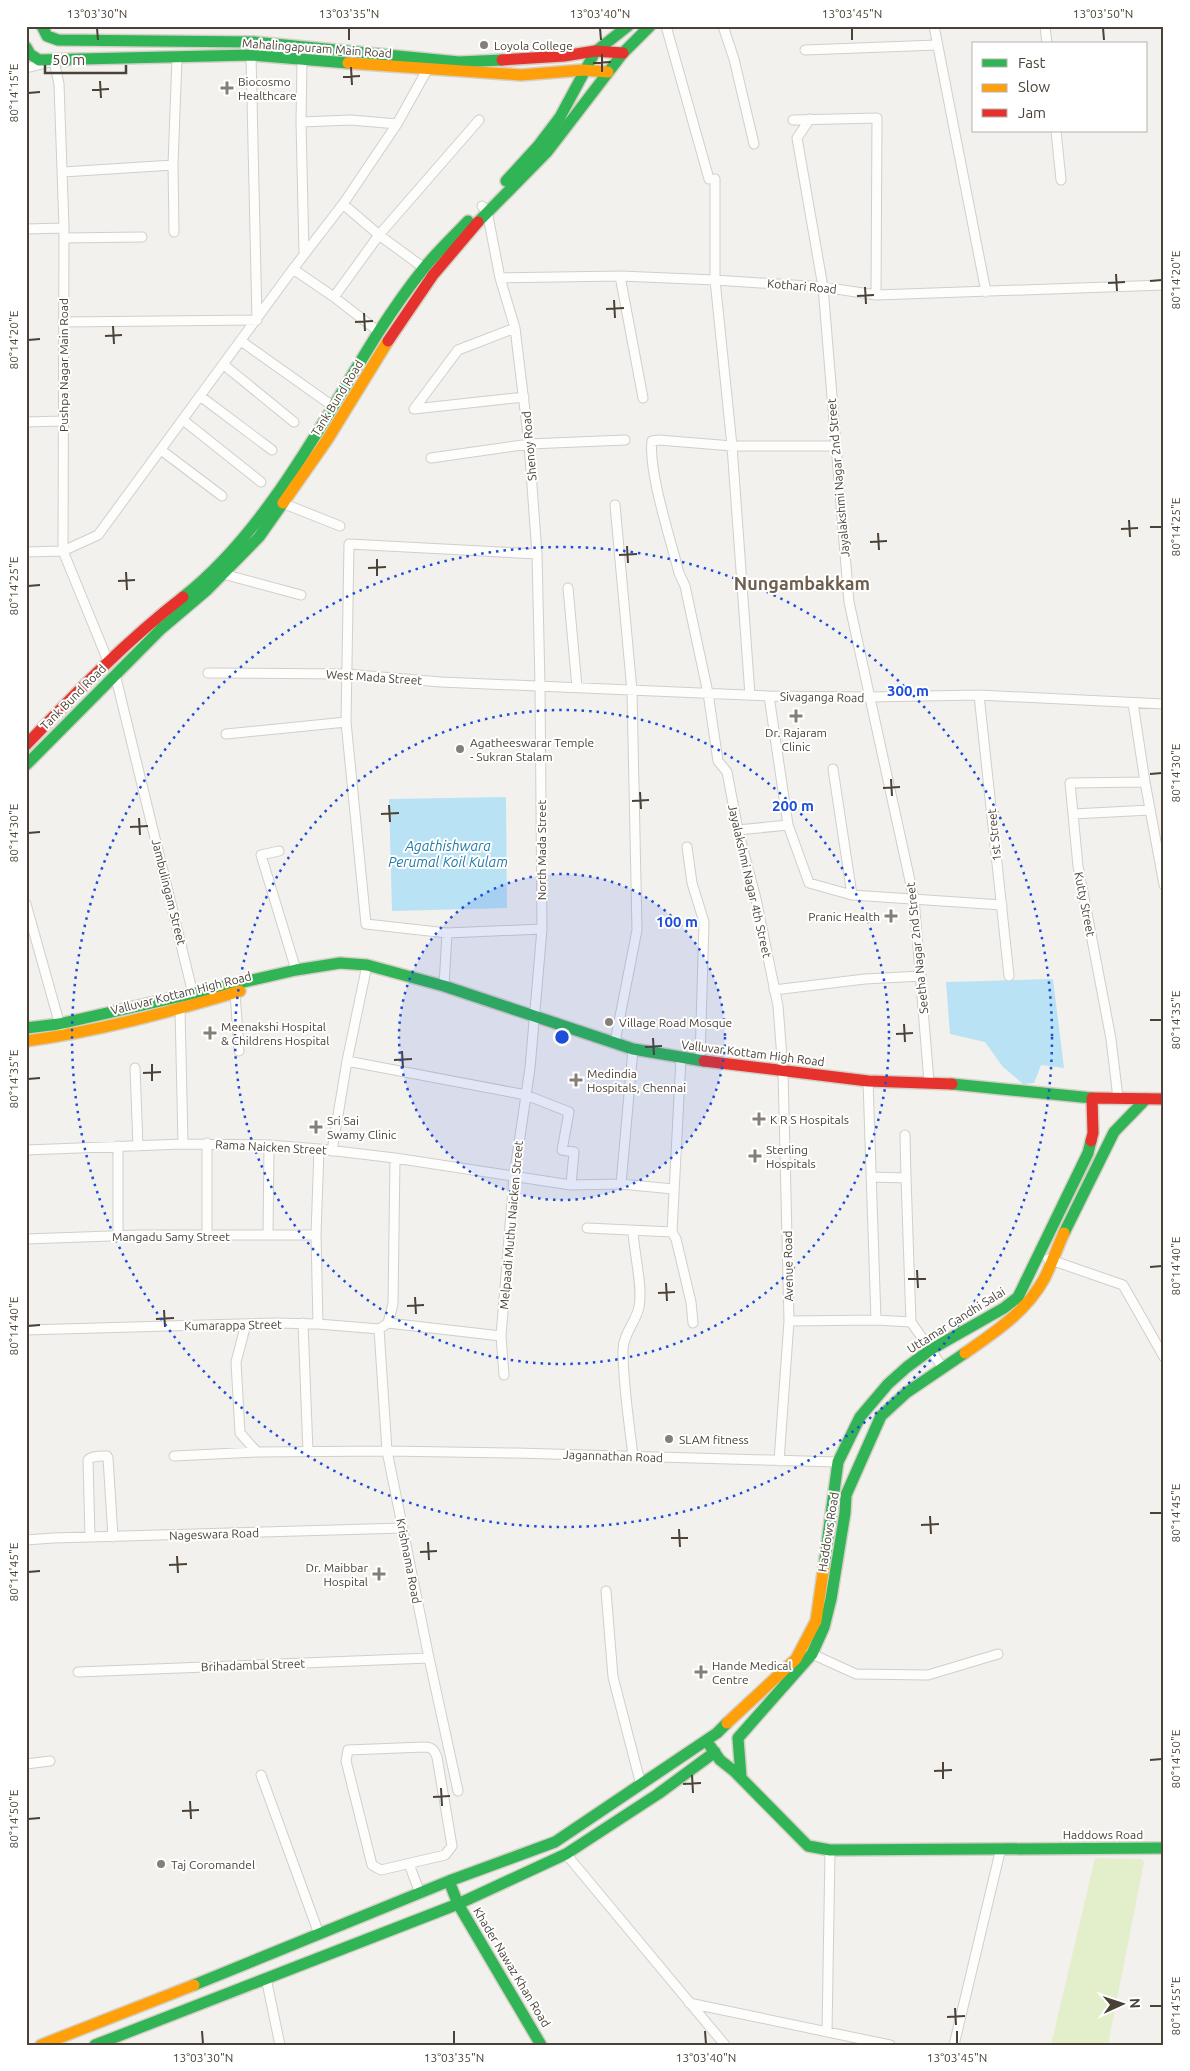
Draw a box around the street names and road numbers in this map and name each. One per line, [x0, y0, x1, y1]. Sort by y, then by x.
street label: Mahalingapuram Main Road [242, 36, 392, 60]
street label: Kothari Road [767, 276, 837, 296]
street label: Pushpa Nagar Main Road [57, 298, 70, 432]
street label: Tank Bund Road [308, 358, 366, 438]
street label: Jayalakshmi Nagar 2nd Street [825, 398, 851, 558]
street label: Shenoy Road [519, 411, 539, 481]
street label: Tank Bund Road [38, 662, 108, 732]
street label: West Mada Street [326, 667, 423, 687]
street label: Sivaganga Road [780, 690, 864, 704]
street label: North Mada Street [535, 799, 548, 900]
street label: Jayalakshmi Nagar 4th Street [726, 803, 774, 959]
street label: 1st Street [985, 808, 1003, 862]
street label: Jambulingam Street [150, 838, 189, 947]
street label: Kutty Street [1072, 871, 1098, 938]
street label: Seetha Nagar 2nd Street [904, 881, 930, 1014]
street label: Valluvar Kottam High Road [109, 969, 253, 1017]
street label: Valluvar Kottam High Road [681, 1038, 825, 1068]
street label: Rama Naicken Street [215, 1138, 327, 1156]
street label: Melpaadi Muthu Naicken Street [497, 1140, 525, 1310]
street label: Mangadu Samy Street [112, 1230, 230, 1243]
street label: Avenue Road [781, 1230, 795, 1302]
street label: Uttamar Gandhi Salai [905, 1285, 1007, 1355]
street label: Kumarappa Street [184, 1318, 282, 1332]
street label: Jagannathan Road [563, 1448, 663, 1464]
street label: Haddows Road [815, 1491, 841, 1573]
street label: Krishnama Road [394, 1517, 424, 1605]
street label: Nageswara Road [169, 1526, 259, 1542]
street label: Brihadambal Street [201, 1657, 306, 1673]
street label: Haddows Road [1063, 1828, 1143, 1841]
street label: Khader Nawaz Khan Road [471, 1905, 553, 2029]

